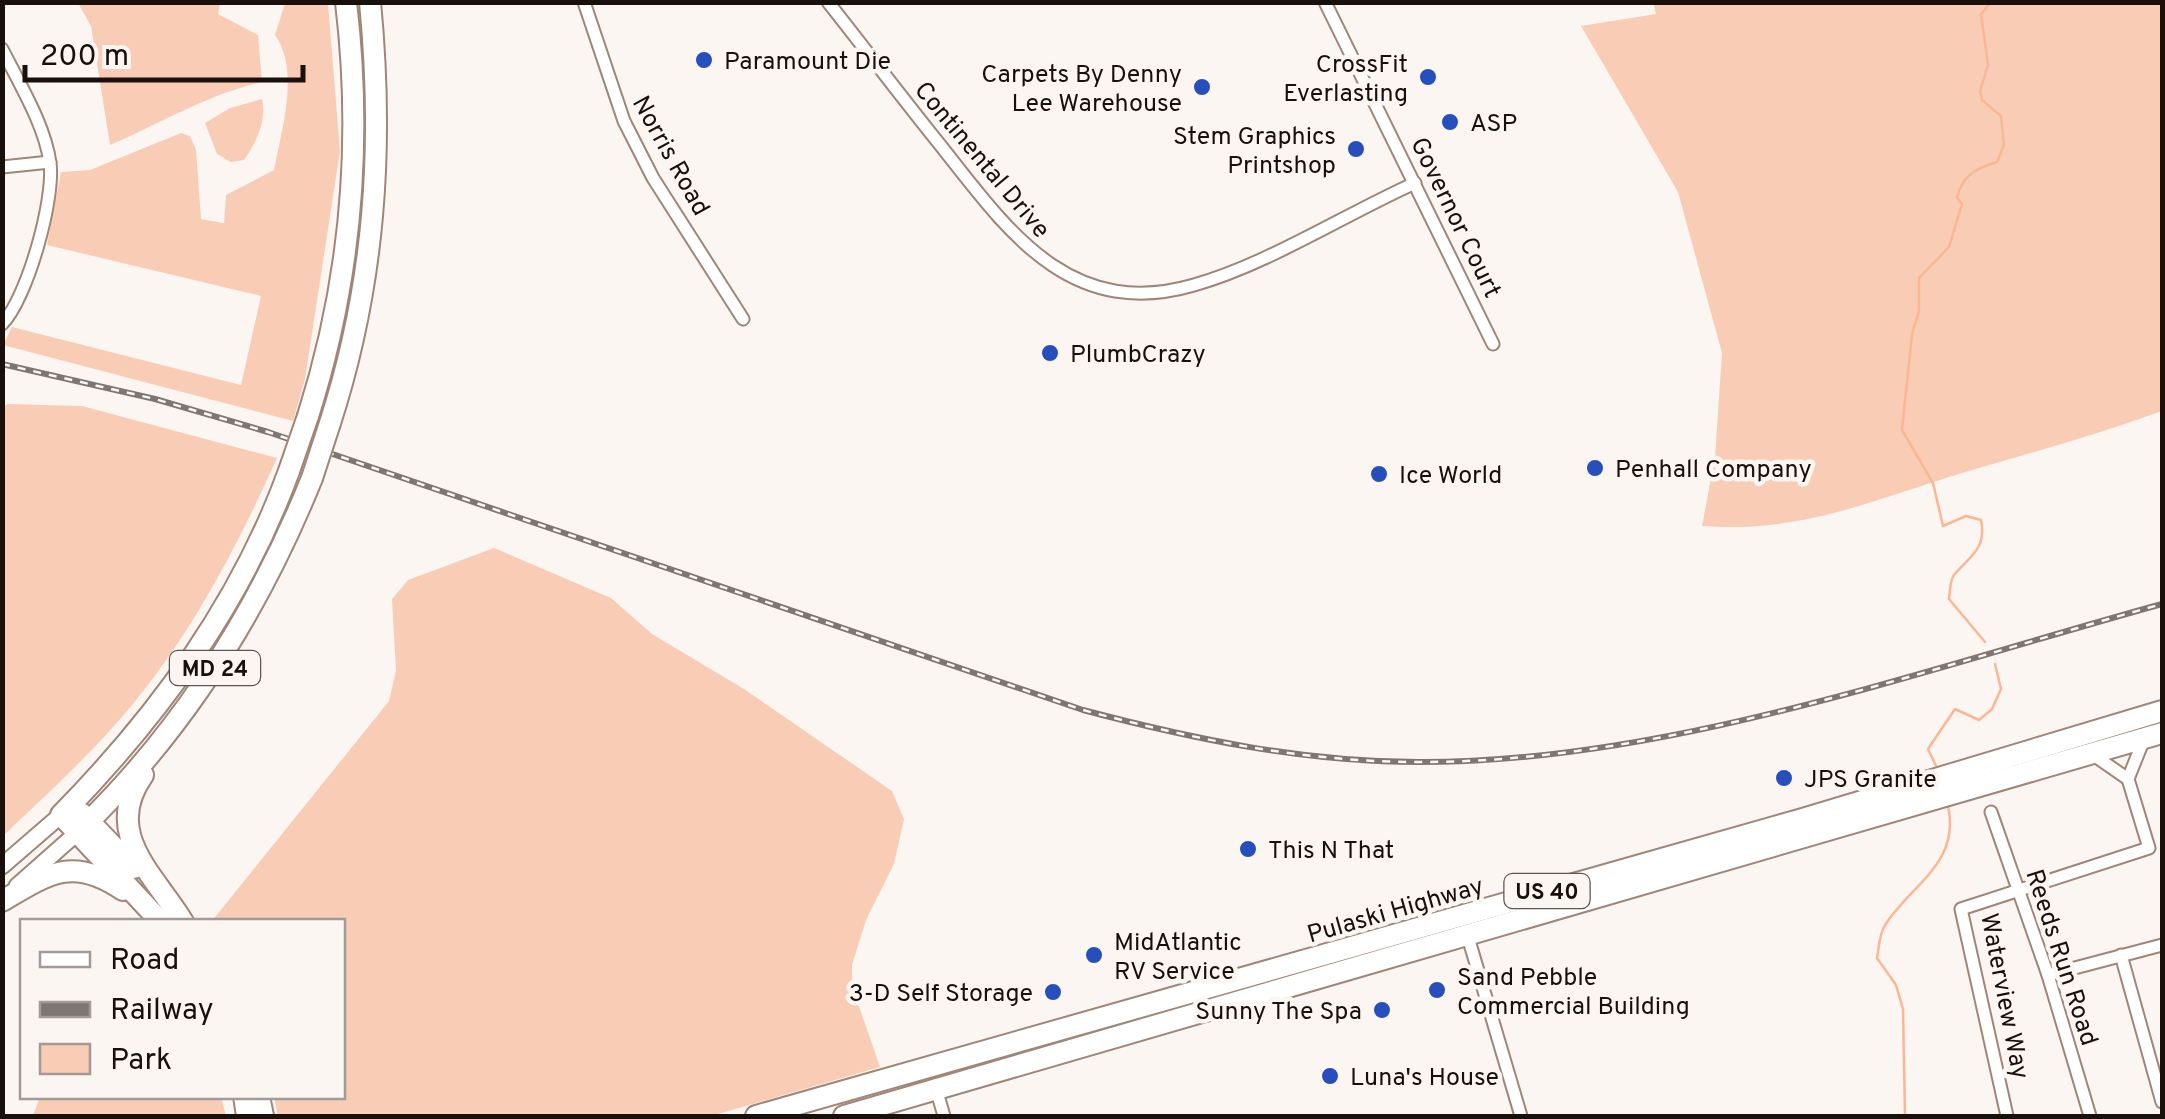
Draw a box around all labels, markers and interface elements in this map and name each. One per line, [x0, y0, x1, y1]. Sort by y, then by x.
scale bar [25, 20, 302, 82]
text: 200 m [40, 39, 129, 76]
place label: Paramount Die [724, 47, 891, 79]
marker: Paramount Die [693, 49, 715, 71]
place label: CrossFit Everlasting [1283, 50, 1408, 111]
place label: Carpets By Denny Lee Warehouse [981, 60, 1182, 121]
marker: CrossFit Everlasting [1417, 66, 1439, 88]
street label: Continental Drive [906, 76, 1056, 246]
marker: Carpets By Denny Lee Warehouse [1191, 76, 1213, 98]
street label: Norris Road [623, 91, 716, 222]
place label: ASP [1470, 109, 1517, 141]
marker: ASP [1439, 111, 1461, 133]
place label: Stem Graphics Printshop [1173, 122, 1336, 183]
street label: Governor Court [1402, 133, 1507, 304]
marker: Stem Graphics Printshop [1345, 138, 1367, 160]
place label: PlumbCrazy [1070, 340, 1206, 372]
marker: PlumbCrazy [1039, 342, 1061, 364]
place label: Penhall Company [1615, 455, 1812, 487]
marker: Penhall Company [1584, 457, 1606, 479]
place label: Ice World [1399, 461, 1502, 493]
marker: Ice World [1368, 463, 1390, 485]
road number: MD 24 [170, 651, 260, 685]
place label: JPS Granite [1804, 765, 1937, 797]
marker: JPS Granite [1773, 767, 1795, 789]
place label: This N That [1268, 836, 1394, 868]
marker: This N That [1237, 838, 1259, 860]
street label: Reeds Run Road [2017, 866, 2104, 1050]
street label: Pulaski Highway [1304, 871, 1488, 952]
road number: US 40 [1504, 874, 1590, 908]
street label: Waterview Way [1971, 911, 2035, 1082]
legend [20, 919, 345, 1099]
place label: MidAtlantic RV Service [1114, 928, 1242, 989]
text: Road [110, 943, 179, 980]
marker: MidAtlantic RV Service [1083, 944, 1105, 966]
place label: Sand Pebble Commercial Building [1457, 963, 1690, 1024]
place label: 3-D Self Storage [849, 979, 1033, 1011]
marker: Sand Pebble Commercial Building [1426, 979, 1448, 1001]
marker: 3-D Self Storage [1042, 981, 1064, 1003]
text: Railway [110, 993, 214, 1030]
place label: Sunny The Spa [1195, 997, 1362, 1029]
marker: Sunny The Spa [1371, 999, 1393, 1021]
text: Park [110, 1043, 172, 1080]
place label: Luna's House [1350, 1063, 1499, 1095]
marker: Luna's House [1319, 1065, 1341, 1087]

